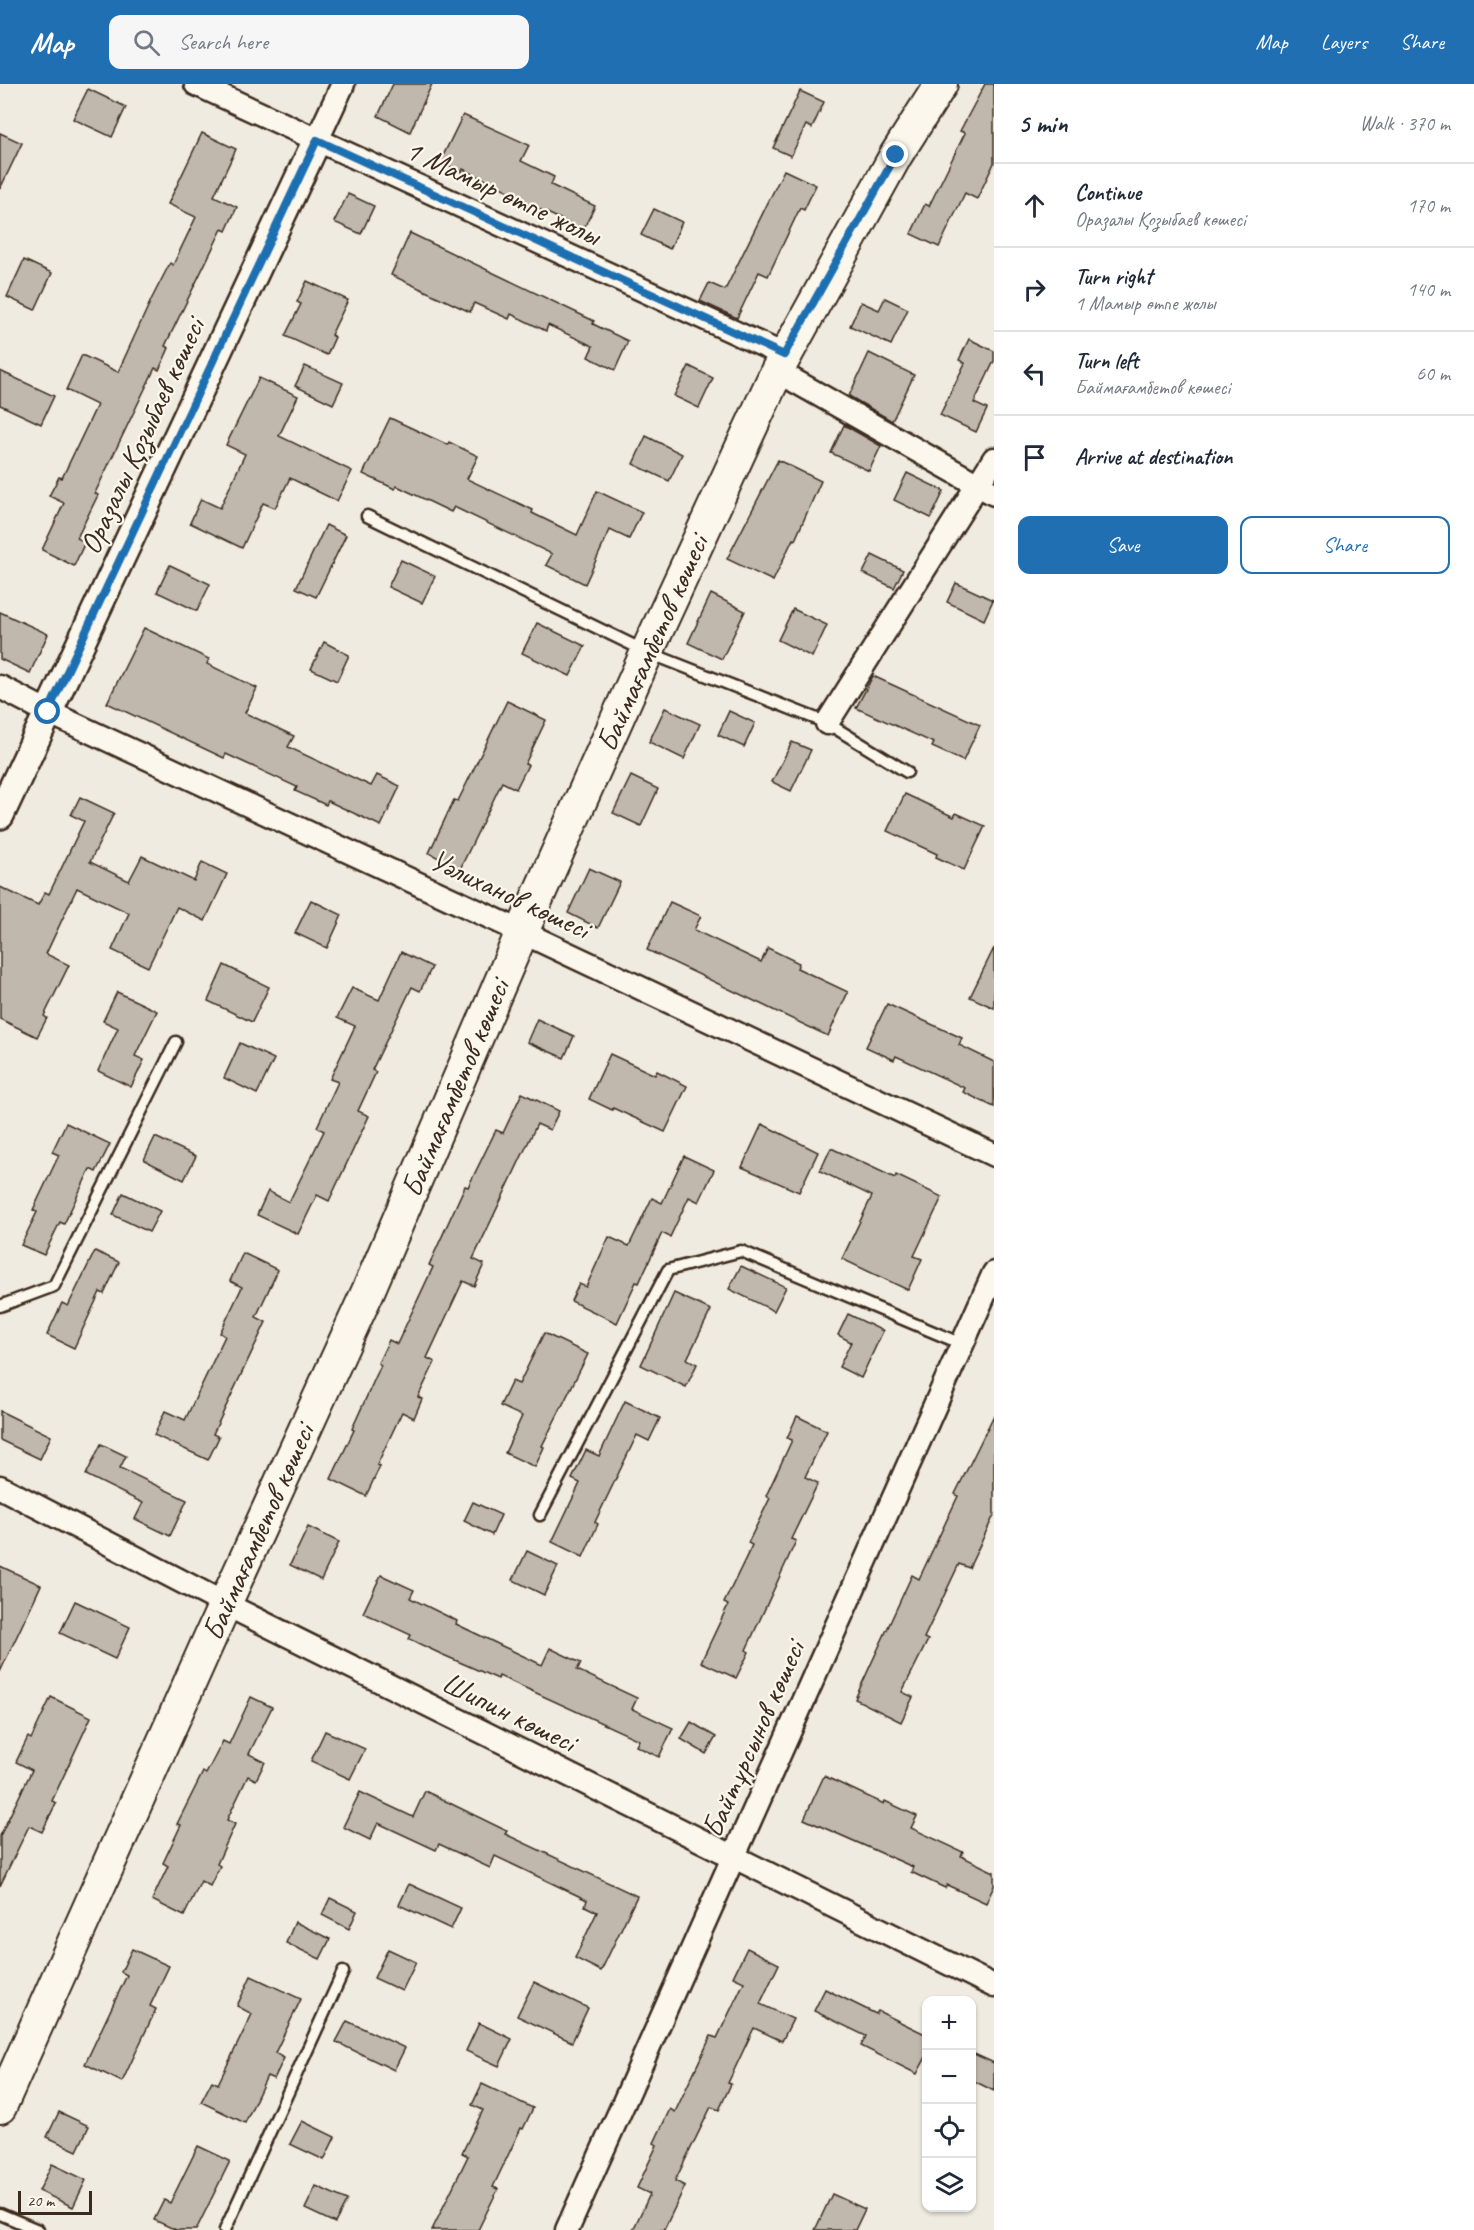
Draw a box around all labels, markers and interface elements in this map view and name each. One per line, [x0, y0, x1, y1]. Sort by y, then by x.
search box [109, 15, 529, 69]
text: Map [30, 25, 73, 60]
icon: search [130, 26, 163, 59]
text: Search here [178, 28, 268, 56]
text: Map [1255, 29, 1288, 55]
text: Layers [1321, 29, 1367, 55]
text: Share [1400, 29, 1444, 55]
text: 5 min [1018, 107, 1067, 140]
text: Walk · 370 m [1360, 111, 1450, 136]
street label: 1 Мамыр өтпе жолы [399, 130, 609, 255]
route end [882, 141, 908, 167]
text: Continue [1075, 179, 1141, 207]
icon: ahead [1018, 189, 1051, 222]
text: 170 m [1407, 193, 1450, 218]
text: Оразалы Қозыбаев көшесі [1075, 207, 1246, 232]
text: Turn right [1075, 263, 1152, 291]
icon: right [1018, 273, 1051, 306]
text: 140 m [1407, 277, 1450, 302]
text: 1 Мамыр өтпе жолы [1075, 291, 1216, 316]
street label: Оразалы Қозыбаев көшесі [71, 309, 215, 560]
text: Turn left [1075, 347, 1139, 375]
icon: left [1018, 357, 1051, 390]
text: 60 m [1416, 361, 1450, 386]
text: Баймағамбетов көшесі [1075, 375, 1230, 400]
icon: arrive [1018, 441, 1051, 474]
text: Arrive at destination [1075, 443, 1232, 471]
button: Save [1018, 516, 1228, 574]
button: Share [1240, 516, 1450, 574]
street label: Баймағамбетов көшесі [587, 526, 718, 757]
route start [34, 698, 60, 724]
street label: Уәлиханов көшесі [424, 841, 599, 949]
street label: Баймағамбетов көшесі [392, 970, 519, 1203]
street label: Баймағамбетов көшесі [193, 1415, 324, 1646]
street label: Байтұрсынов көшесі [693, 1632, 815, 1843]
street label: Шипин көшесі [436, 1663, 585, 1762]
map controls [922, 1996, 976, 2212]
button: + [922, 1996, 976, 2050]
button: − [922, 2050, 976, 2104]
button: locate [922, 2104, 976, 2158]
button: layers [922, 2158, 976, 2212]
scale bar [18, 2188, 92, 2216]
text: 20 m [27, 2191, 54, 2211]

